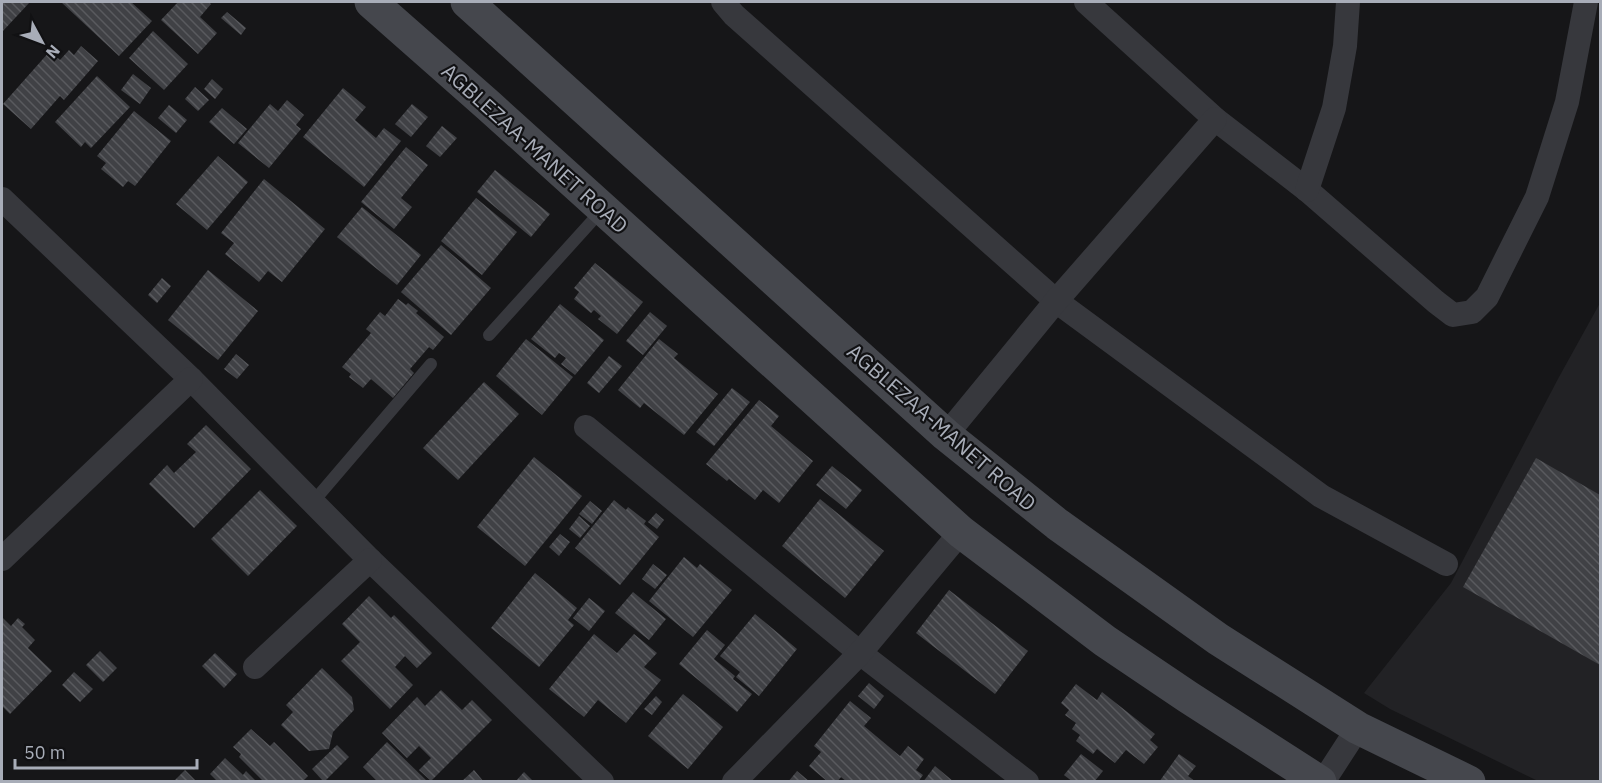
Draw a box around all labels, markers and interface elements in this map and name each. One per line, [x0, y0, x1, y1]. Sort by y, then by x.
north arrow [12, 12, 72, 72]
text: N [42, 41, 65, 63]
street label: AGBLEZAA-MANET ROAD [436, 57, 634, 239]
street label: AGBLEZAA-MANET ROAD [842, 337, 1042, 517]
scale bar [15, 732, 196, 770]
text: 50 m [24, 741, 66, 764]

